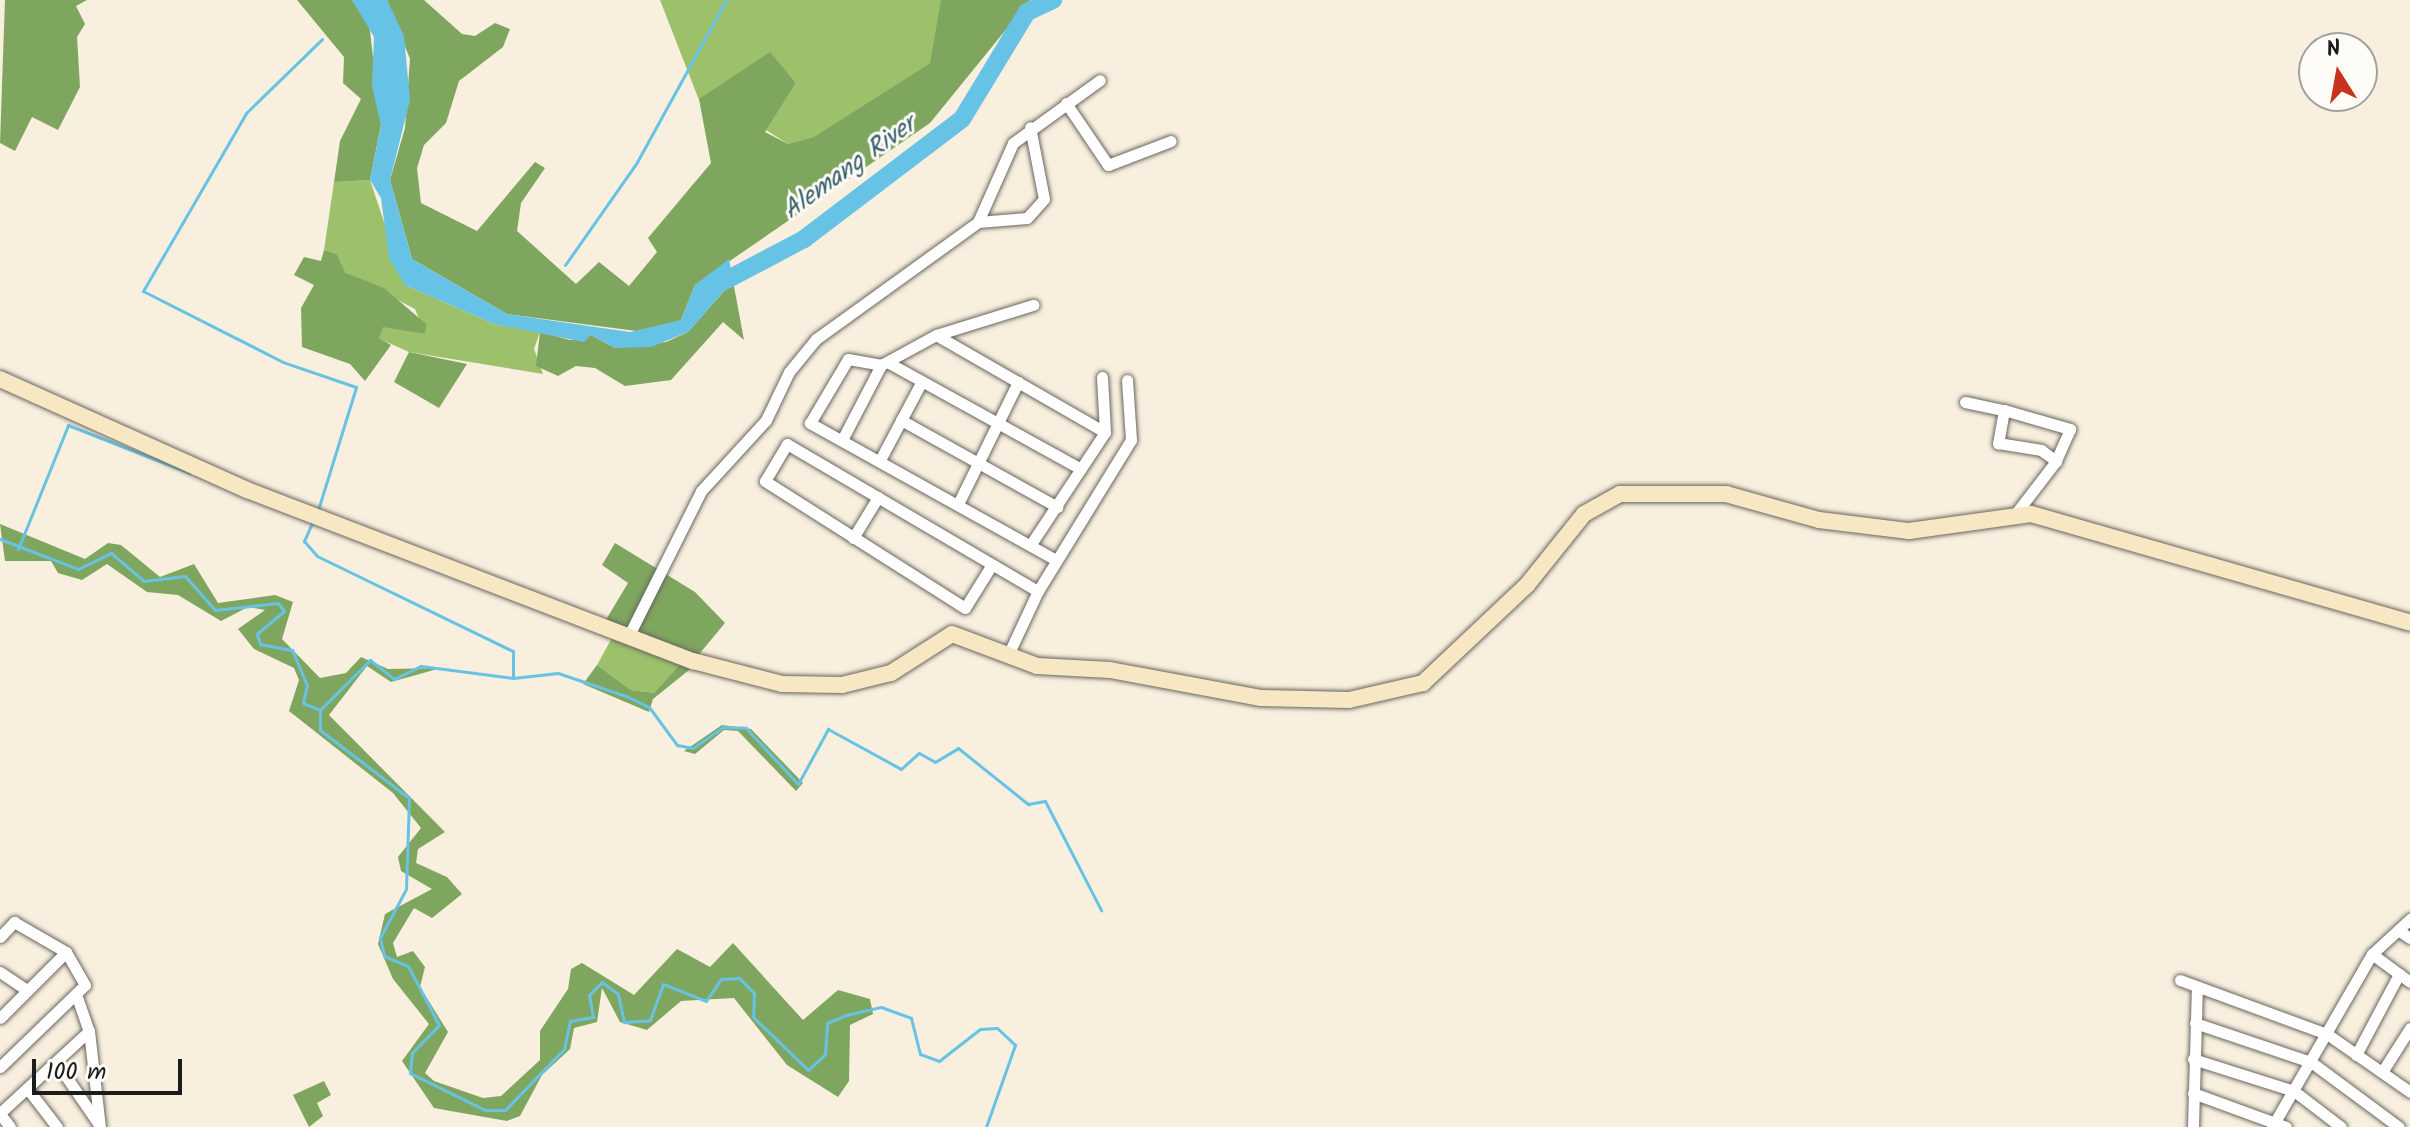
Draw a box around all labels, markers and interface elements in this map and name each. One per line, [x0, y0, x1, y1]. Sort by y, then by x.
text: N [2324, 31, 2344, 68]
north arrow [2298, 32, 2378, 112]
water label: Alemang River [778, 111, 922, 227]
scale bar [36, 1043, 186, 1093]
text: 100 m [46, 1053, 106, 1092]

